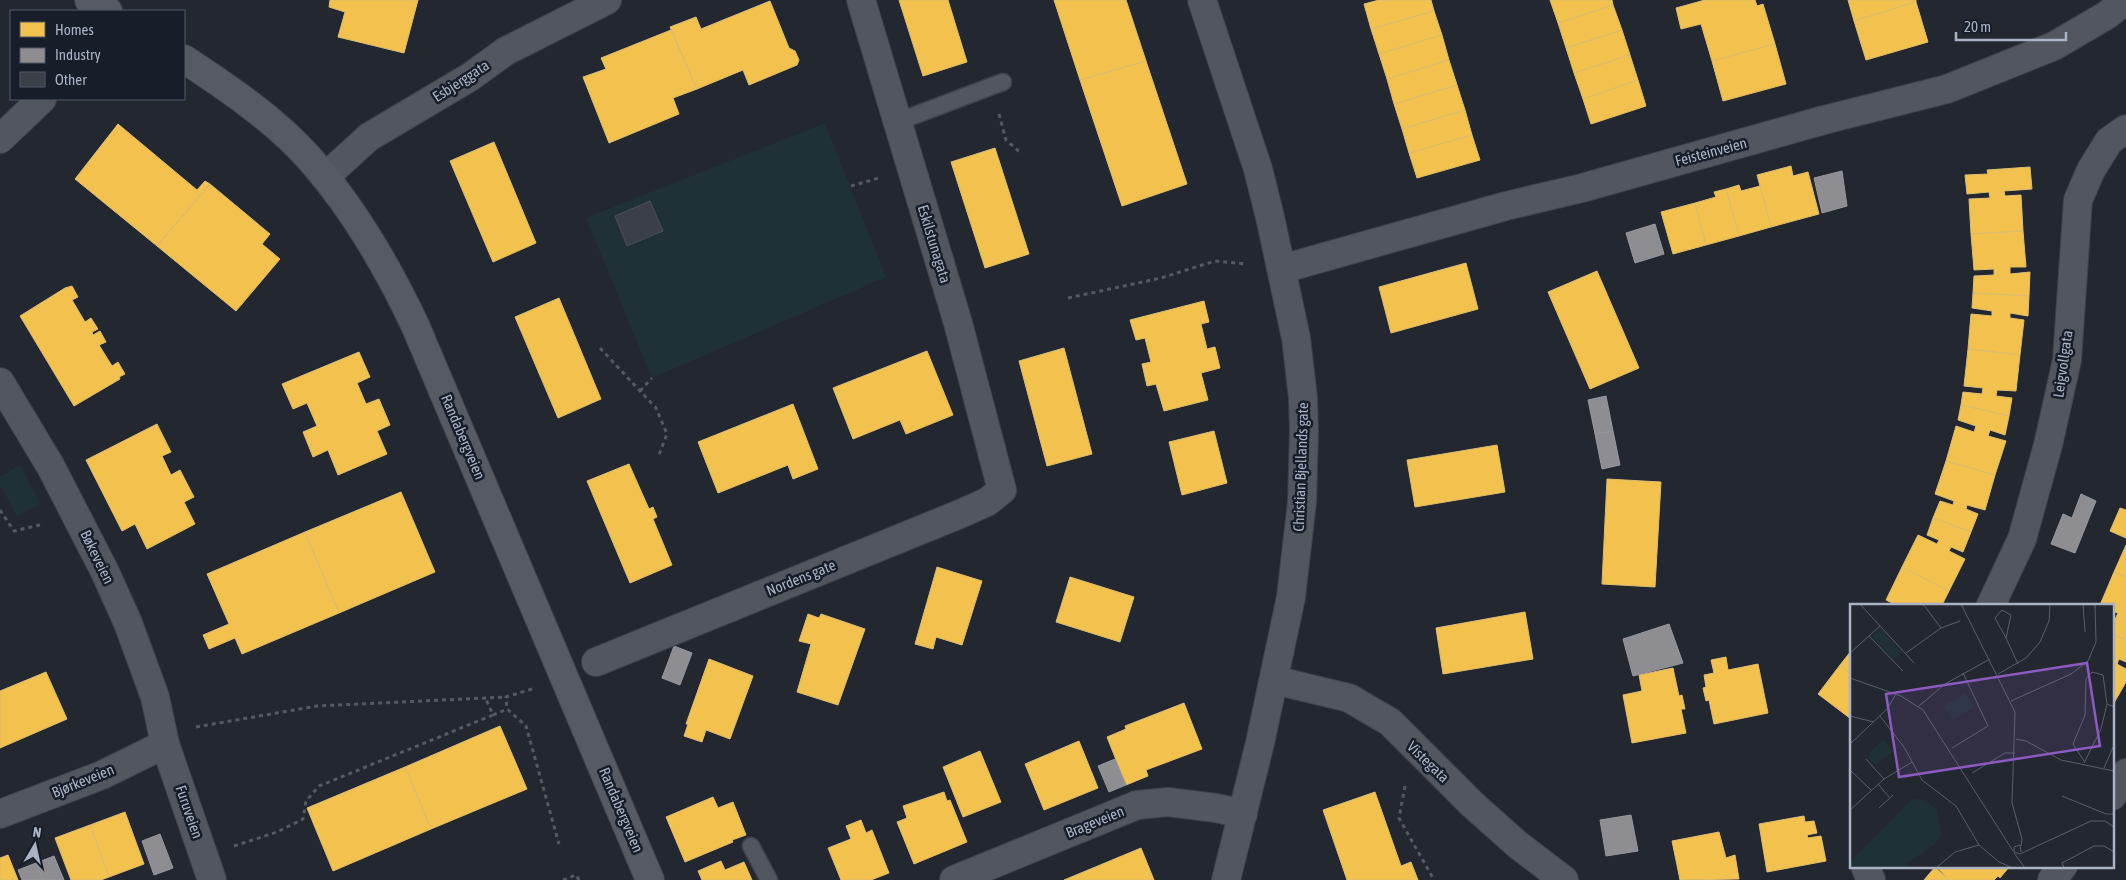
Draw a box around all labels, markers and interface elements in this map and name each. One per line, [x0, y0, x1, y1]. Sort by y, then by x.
legend [10, 10, 185, 100]
scale bar [1956, 10, 2066, 42]
text: 20 m [1964, 18, 1991, 35]
text: Homes [55, 21, 94, 38]
text: Industry [55, 46, 101, 63]
street label: Esbjerggata [429, 56, 492, 105]
text: Other [55, 71, 87, 88]
street label: Feisteinveien [1673, 134, 1749, 169]
street label: Eskilstunagata [915, 203, 954, 285]
street label: Leigvollgata [2049, 329, 2076, 399]
street label: Randabergveien [438, 392, 489, 482]
street label: Christian Bjellands gate [1290, 402, 1311, 532]
street label: Bøkeveien [77, 527, 118, 586]
street label: Nordens gate [764, 556, 838, 599]
inset map [1850, 604, 2114, 868]
street label: Vistegata [1404, 738, 1453, 786]
street label: Bjørkeveien [49, 760, 116, 801]
street label: Randabergveien [596, 765, 647, 855]
street label: Furuveien [172, 783, 206, 841]
street label: Brageveien [1063, 802, 1126, 841]
north arrow [10, 820, 60, 870]
text: N [32, 824, 42, 841]

